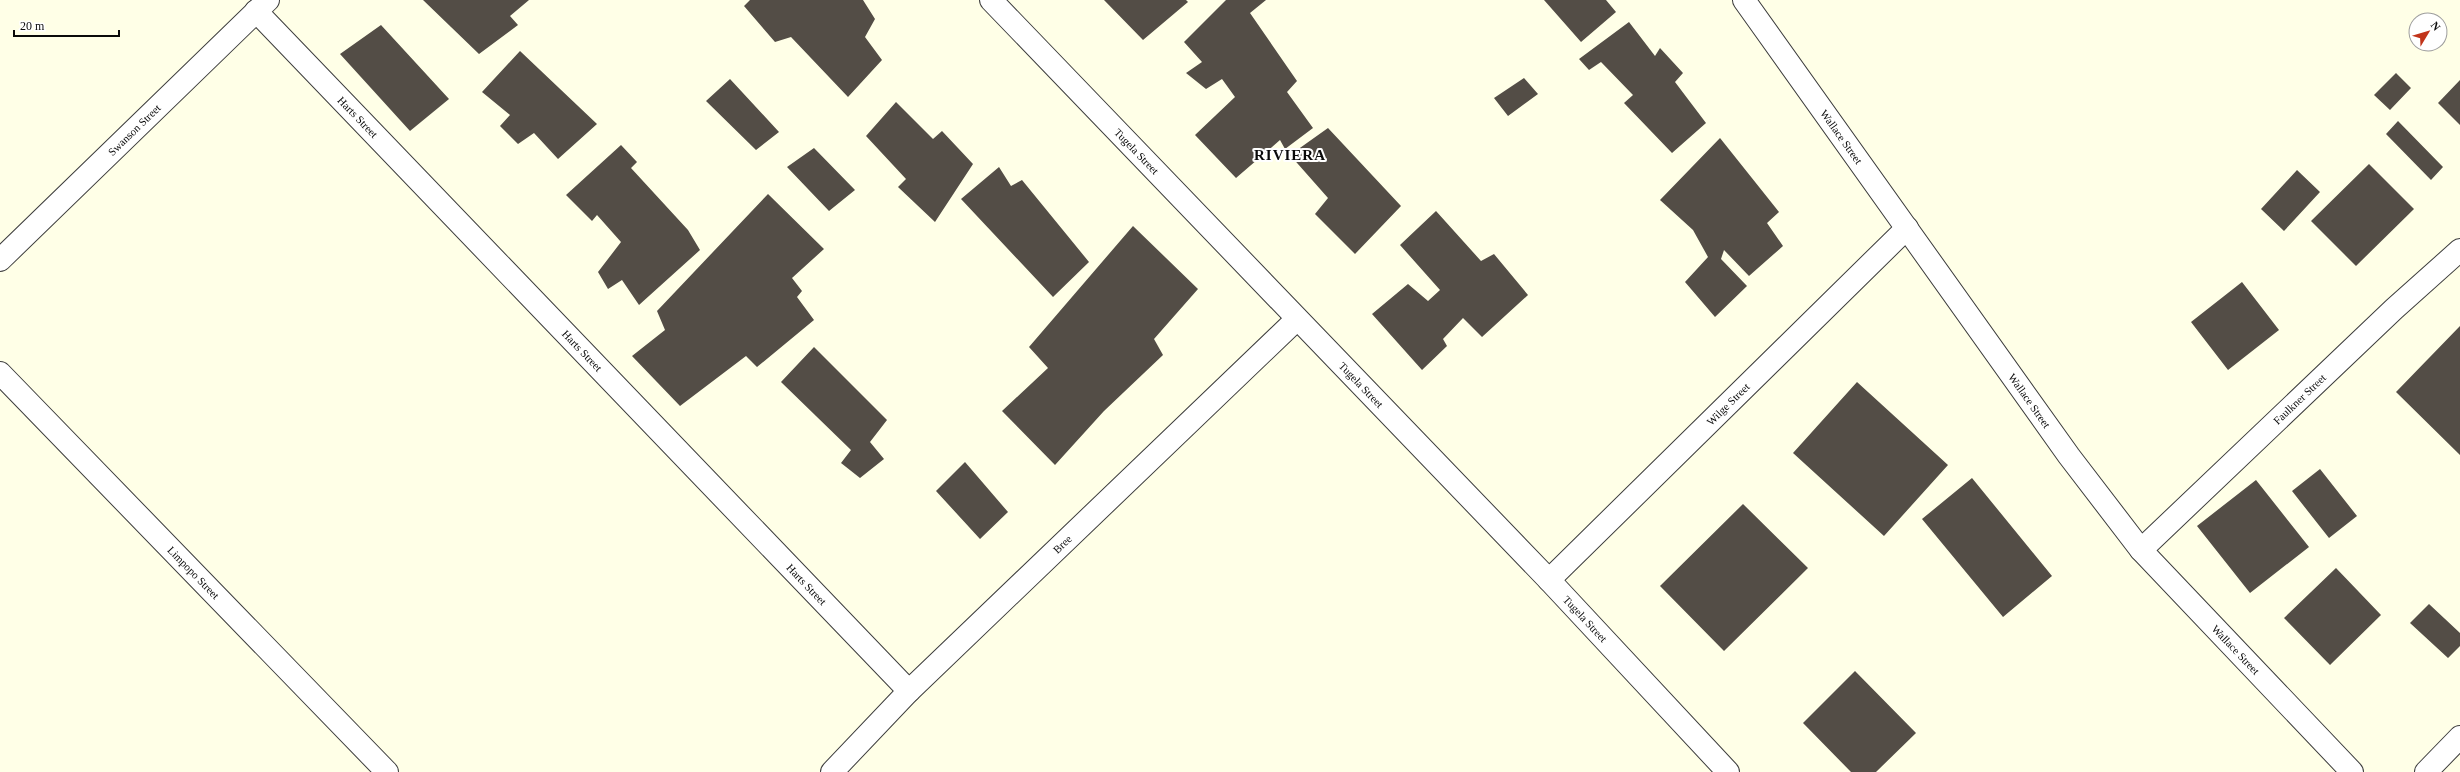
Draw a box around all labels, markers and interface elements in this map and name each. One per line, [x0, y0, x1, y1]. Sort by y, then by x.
scale bar [14, 12, 119, 38]
north arrow [2408, 12, 2448, 52]
text: 20 m [20, 19, 45, 33]
text: N [2429, 19, 2443, 33]
street label: Harts Street [335, 94, 380, 140]
street label: Swanson Street [106, 102, 163, 158]
street label: Wallace Street [1818, 107, 1865, 166]
street label: Tugela Street [1112, 126, 1161, 177]
district label: RIVIERA [1254, 147, 1326, 163]
street label: Harts Street [560, 328, 605, 374]
street label: Tugela Street [1337, 360, 1386, 410]
street label: Wallace Street [2006, 371, 2053, 430]
street label: Faulkner Street [2271, 371, 2328, 427]
street label: Wilge Street [1704, 380, 1752, 428]
street label: Bree [1051, 533, 1074, 556]
street label: Limpopo Street [165, 544, 222, 601]
street label: Harts Street [784, 561, 829, 607]
street label: Tugela Street [1561, 593, 1610, 644]
street label: Wallace Street [2210, 623, 2262, 677]

